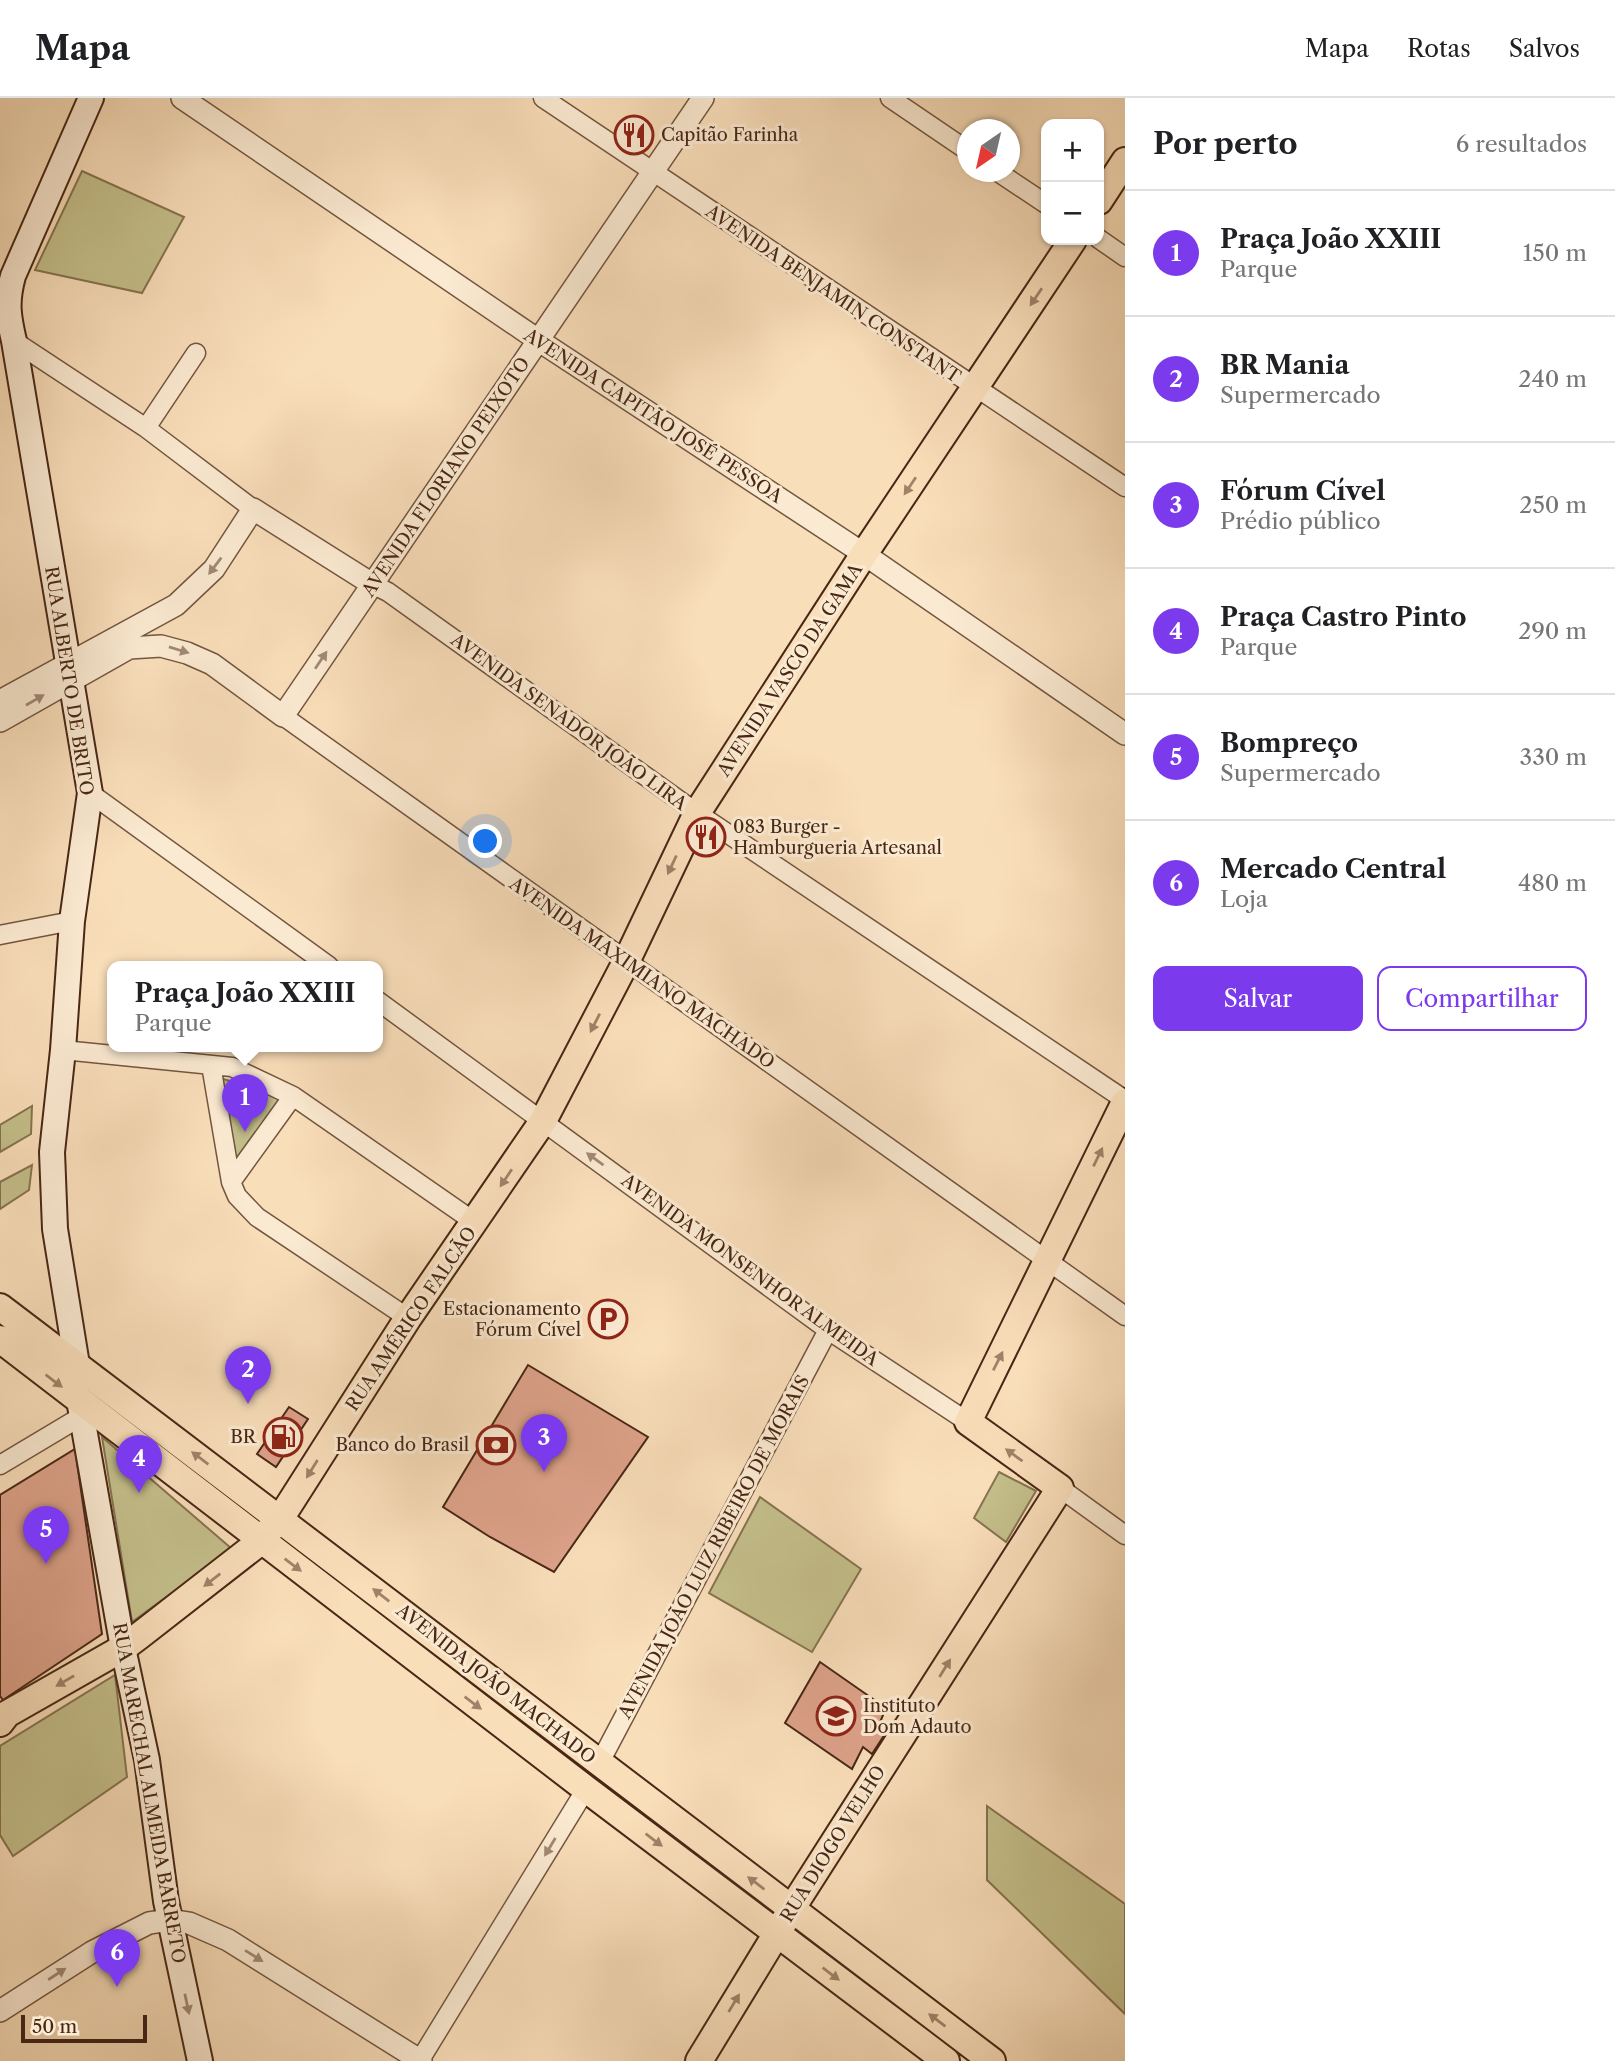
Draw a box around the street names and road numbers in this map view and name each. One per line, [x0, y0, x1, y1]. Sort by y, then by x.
street label: AVENIDA BENJAMIN CONSTANT [701, 200, 965, 388]
street label: AVENIDA CAPITÃO JOSÉ PESSOA [519, 322, 788, 508]
street label: AVENIDA FLORIANO PEIXOTO [357, 353, 535, 602]
street label: AVENIDA VASCO DA GAMA [712, 559, 868, 782]
street label: RUA ALBERTO DE BRITO [40, 565, 98, 797]
street label: AVENIDA SENADOR JOÃO LIRA [446, 627, 693, 816]
street label: AVENIDA MAXIMIANO MACHADO [504, 872, 779, 1073]
street label: AVENIDA MONSENHOR ALMEIDA [616, 1169, 883, 1371]
street label: RUA AMÉRICO FALCÃO [339, 1221, 481, 1415]
street label: AVENIDA JOÃO LUIZ RIBEIRO DE MORAIS [612, 1371, 814, 1723]
street label: AVENIDA JOÃO MACHADO [391, 1597, 601, 1769]
street label: RUA MARECHAL ALMEIDA BARRETO [108, 1621, 190, 1965]
street label: RUA DIOGO VELHO [776, 1762, 890, 1926]

